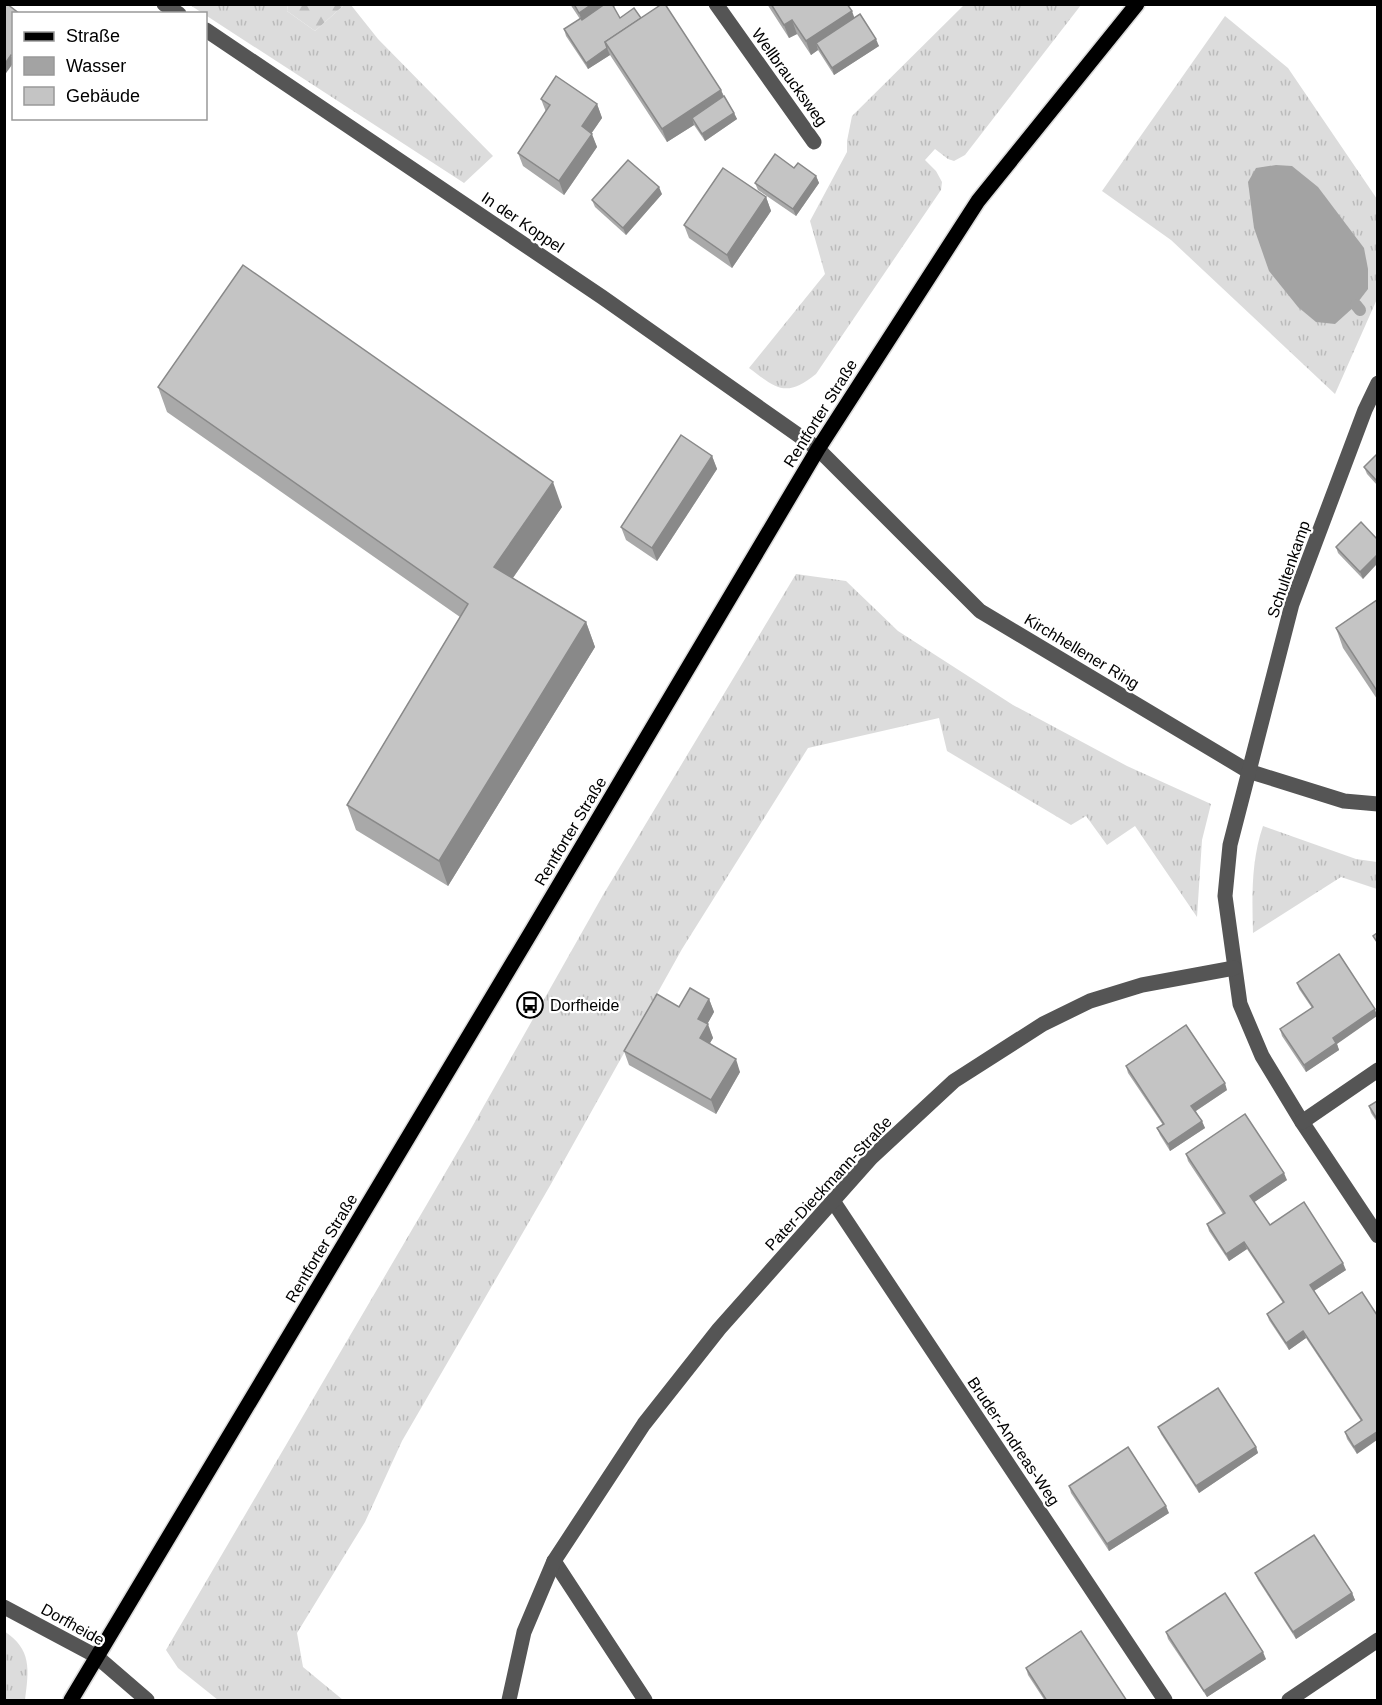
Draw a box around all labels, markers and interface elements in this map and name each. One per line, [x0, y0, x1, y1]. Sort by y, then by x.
legend [12, 12, 207, 120]
street label: Wellbraucksweg [749, 25, 831, 129]
text: Straße [66, 26, 120, 46]
text: Wasser [66, 56, 126, 76]
text: Gebäude [66, 86, 140, 106]
street label: In der Koppel [479, 189, 567, 256]
street label: Rentforter Straße [780, 356, 860, 470]
street label: Schultenkamp [1264, 518, 1313, 620]
street label: Kirchhellener Ring [1021, 610, 1142, 692]
street label: Rentforter Straße [531, 774, 610, 889]
bus stop icon: Dorfheide [515, 990, 545, 1020]
place label: Dorfheide [550, 997, 619, 1014]
street label: Pater-Dieckmann-Straße [762, 1113, 895, 1254]
street label: Rentforter Straße [282, 1191, 361, 1306]
street label: Bruder-Andreas-Weg [964, 1374, 1063, 1509]
street label: Dorfheide [38, 1600, 107, 1649]

